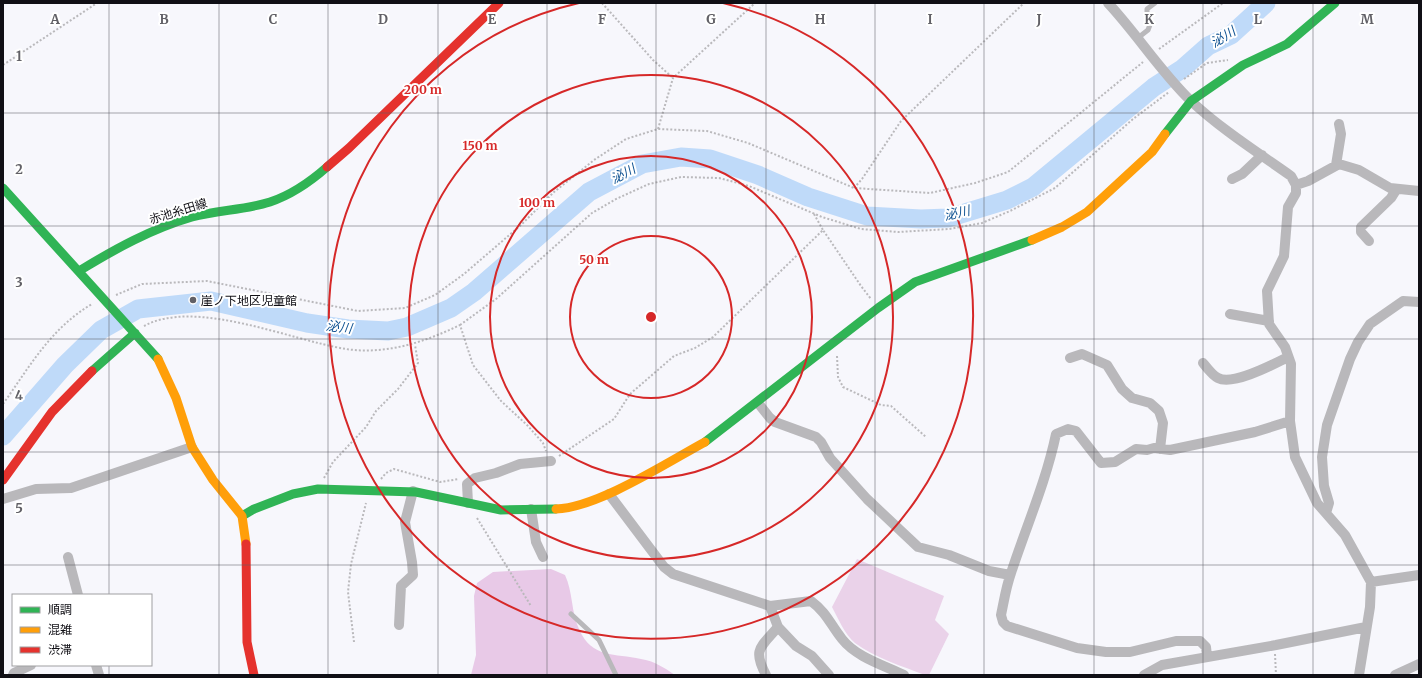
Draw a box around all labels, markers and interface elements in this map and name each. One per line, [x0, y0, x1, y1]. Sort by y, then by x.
text: A [49, 11, 60, 28]
text: B [159, 11, 169, 28]
text: C [269, 11, 278, 28]
text: D [378, 11, 388, 28]
text: E [488, 11, 497, 28]
text: F [598, 11, 606, 28]
text: G [706, 11, 716, 28]
text: H [815, 11, 826, 28]
text: I [927, 11, 933, 28]
text: J [1035, 11, 1042, 28]
text: K [1144, 11, 1154, 28]
text: L [1254, 11, 1263, 28]
text: M [1360, 11, 1374, 28]
water label: 泌川 [1207, 22, 1240, 51]
text: 1 [16, 48, 22, 65]
text: 200 m [404, 82, 442, 97]
text: 150 m [463, 138, 498, 153]
water label: 泌川 [608, 159, 640, 188]
text: 2 [15, 161, 23, 178]
street label: 赤池糸田線 [147, 195, 209, 227]
text: 100 m [519, 195, 555, 210]
water label: 泌川 [942, 201, 974, 224]
text: 50 m [579, 252, 609, 267]
text: 3 [15, 274, 23, 291]
place label: 崖ノ下地区児童館 [201, 293, 297, 308]
marker: 崖ノ下地区児童館 [188, 295, 198, 305]
centre of rings [644, 310, 658, 324]
water label: 泌川 [325, 317, 355, 337]
text: 4 [15, 387, 24, 404]
text: 5 [15, 500, 23, 517]
legend [12, 594, 152, 666]
text: 順調 [48, 602, 72, 617]
text: 混雑 [48, 622, 72, 637]
text: 渋滞 [48, 642, 72, 657]

